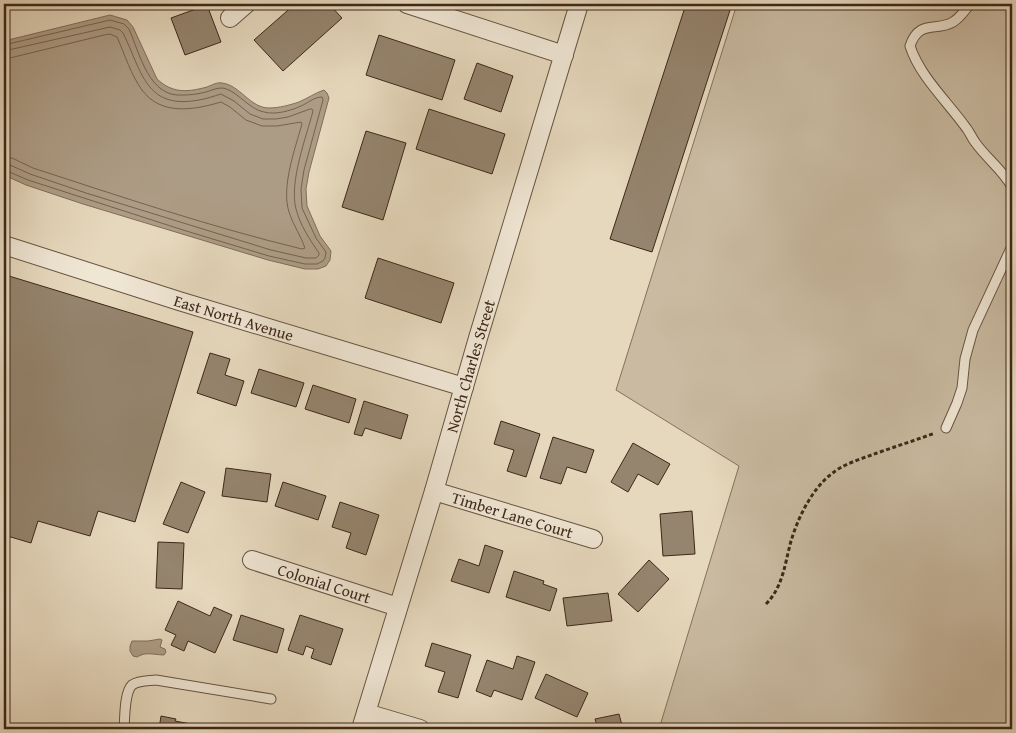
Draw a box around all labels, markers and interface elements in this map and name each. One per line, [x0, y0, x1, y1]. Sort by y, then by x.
street label: East North Avenue [171, 288, 297, 347]
street label: North Charles Street [439, 296, 501, 435]
street label: Timber Lane Court [449, 485, 576, 544]
street label: Colonial Court [275, 557, 374, 610]

